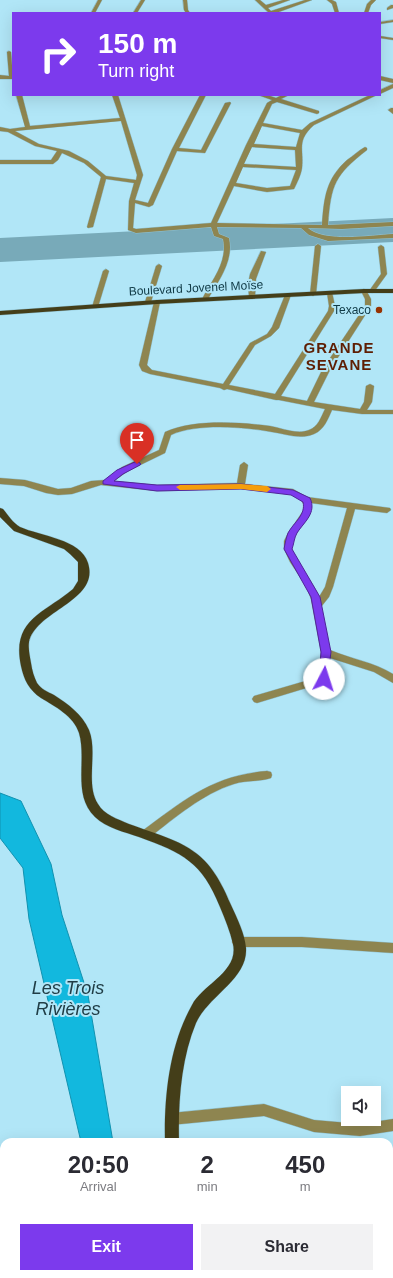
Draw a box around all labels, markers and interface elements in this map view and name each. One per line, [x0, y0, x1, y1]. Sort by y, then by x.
icon: right [32, 28, 84, 80]
text: 150 m [98, 28, 177, 59]
text: Turn right [98, 61, 174, 81]
street label: Boulevard Jovenel Moïse [128, 277, 264, 299]
place label: Texaco [333, 303, 371, 317]
marker: Texaco [374, 305, 384, 315]
district label: GRANDE SEVANE [303, 339, 375, 373]
pin [120, 423, 154, 464]
icon: arrive [126, 429, 148, 451]
position arrow [303, 658, 345, 700]
water label: Les Trois Rivières [32, 978, 104, 1019]
map controls [341, 1086, 381, 1126]
button: sound [341, 1086, 381, 1126]
text: 20:50 [68, 1151, 129, 1178]
text: 2 [200, 1151, 214, 1178]
text: 450 [285, 1151, 325, 1178]
text: Arrival [80, 1179, 117, 1194]
text: min [197, 1179, 218, 1194]
text: m [300, 1179, 311, 1194]
button: Exit [20, 1224, 193, 1270]
button: Share [201, 1224, 373, 1270]

